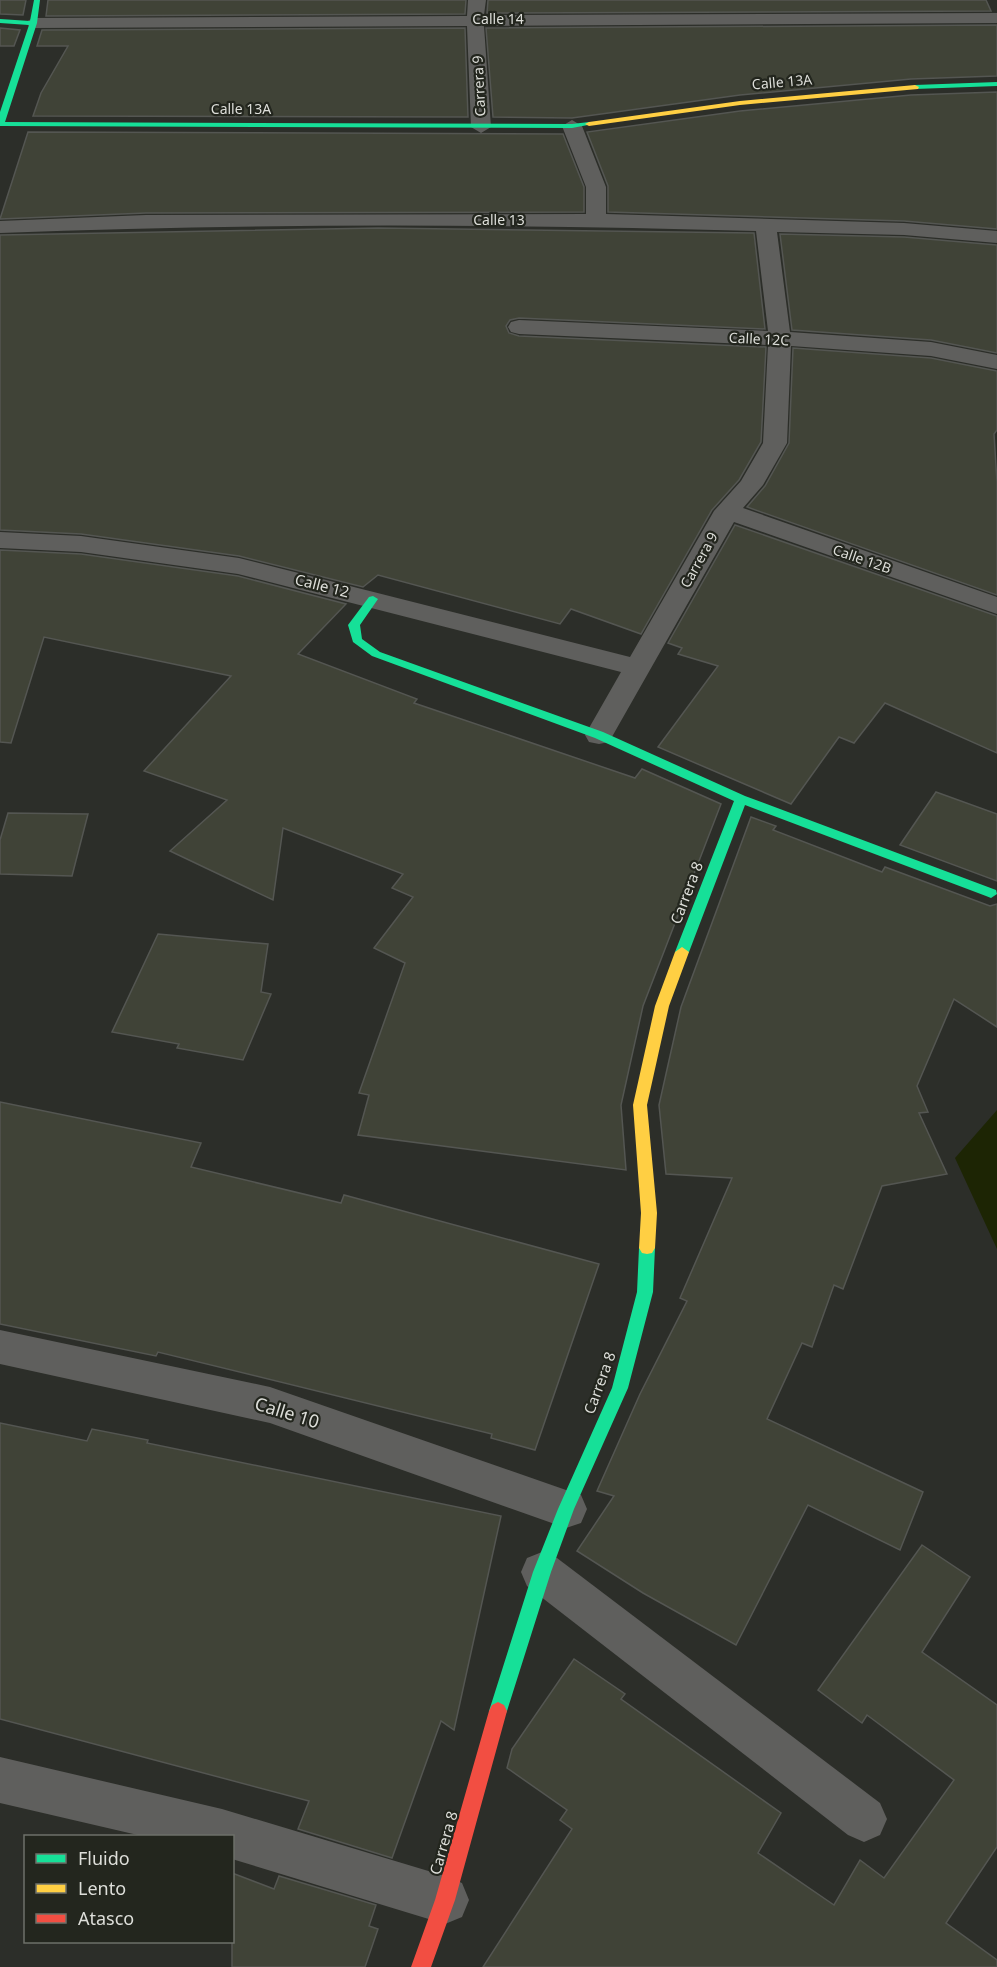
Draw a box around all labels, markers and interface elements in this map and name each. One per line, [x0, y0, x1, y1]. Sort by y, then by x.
street label: Calle 14 [472, 9, 524, 28]
street label: Carrera 9 [467, 55, 490, 117]
street label: Calle 13A [751, 69, 813, 94]
street label: Calle 13A [211, 99, 271, 118]
street label: Calle 13 [473, 210, 525, 229]
street label: Calle 12C [728, 327, 790, 350]
street label: Carrera 9 [675, 529, 722, 591]
street label: Calle 12B [830, 540, 894, 577]
street label: Calle 12 [293, 569, 351, 601]
street label: Carrera 8 [665, 859, 707, 927]
street label: Carrera 8 [579, 1349, 620, 1417]
street label: Calle 10 [252, 1391, 322, 1433]
street label: Carrera 8 [424, 1809, 462, 1877]
legend [24, 1835, 234, 1943]
text: Fluido [78, 1846, 130, 1870]
text: Lento [78, 1876, 126, 1900]
text: Atasco [78, 1906, 134, 1930]

